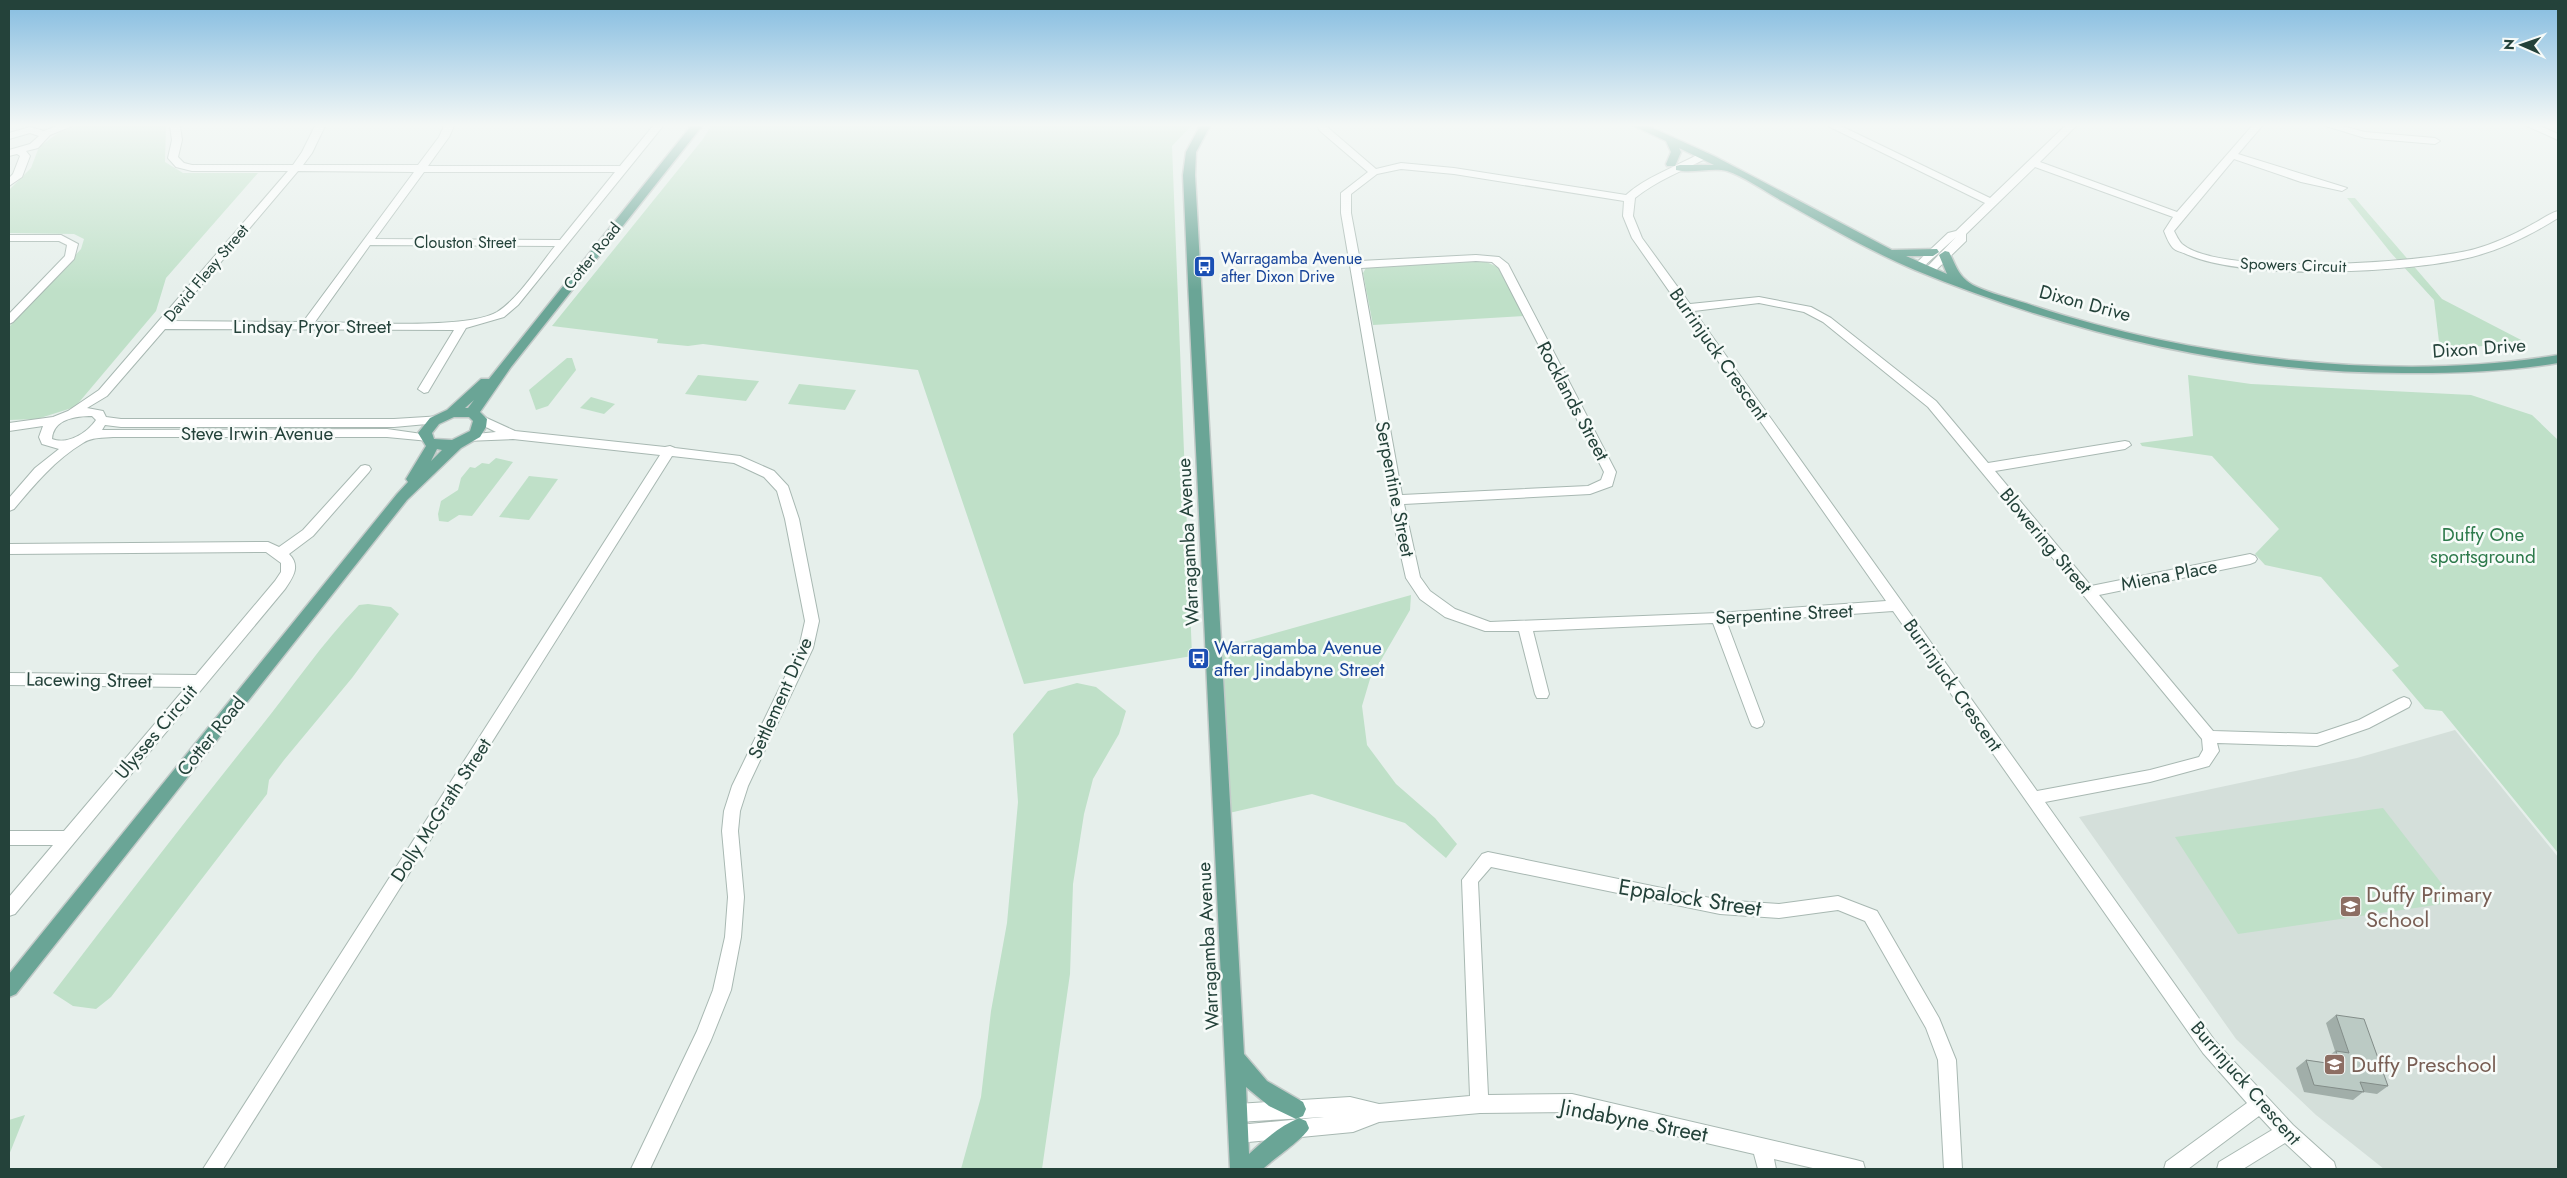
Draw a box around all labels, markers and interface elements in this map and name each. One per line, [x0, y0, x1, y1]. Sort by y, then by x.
north arrow [2497, 20, 2547, 70]
text: N [2499, 39, 2519, 50]
street label: Cotter Road [558, 218, 626, 294]
street label: David Fleay Street [158, 219, 254, 327]
street label: Clouston Street [414, 231, 516, 254]
place label: Warragamba Avenue after Dixon Drive [1221, 247, 1362, 288]
street label: Spowers Circuit [2239, 252, 2347, 278]
bus stop icon: Warragamba Avenue after Dixon Drive [1193, 255, 1217, 279]
street label: Dixon Drive [2036, 278, 2134, 328]
street label: Burrinjuck Crescent [1663, 282, 1775, 426]
street label: Lindsay Pryor Street [233, 313, 392, 340]
street label: Dixon Drive [2431, 331, 2527, 365]
street label: Rocklands Street [1530, 337, 1616, 466]
street label: Serpentine Street [1369, 419, 1421, 560]
street label: Steve Irwin Avenue [181, 420, 333, 447]
street label: Warragamba Avenue [1170, 457, 1206, 627]
street label: Blowering Street [1994, 482, 2099, 600]
park label: Duffy One sportsground [2430, 521, 2536, 570]
street label: Miena Place [2118, 552, 2220, 598]
street label: Serpentine Street [1715, 597, 1854, 631]
street label: Burrinjuck Crescent [1897, 613, 2009, 757]
street label: Settlement Drive [741, 633, 819, 763]
place label: Warragamba Avenue after Jindabyne Street [1214, 634, 1385, 683]
bus stop icon: Warragamba Avenue after Jindabyne Street [1186, 646, 1210, 670]
street label: Lacewing Street [26, 665, 153, 695]
street label: Ulysses Circuit [108, 679, 204, 785]
street label: Cotter Road [170, 690, 252, 782]
street label: Dolly McGrath Street [384, 732, 498, 887]
street label: Warragamba Avenue [1190, 861, 1226, 1031]
street label: Eppalock Street [1616, 870, 1764, 924]
place label: Duffy Primary School [2366, 878, 2492, 935]
school or university icon: Duffy Primary School [2338, 895, 2362, 919]
street label: Burrinjuck Crescent [2184, 1015, 2308, 1151]
place label: Duffy Preschool [2351, 1048, 2497, 1080]
school or university icon: Duffy Preschool [2323, 1052, 2347, 1076]
street label: Jindabyne Street [1555, 1089, 1711, 1150]

